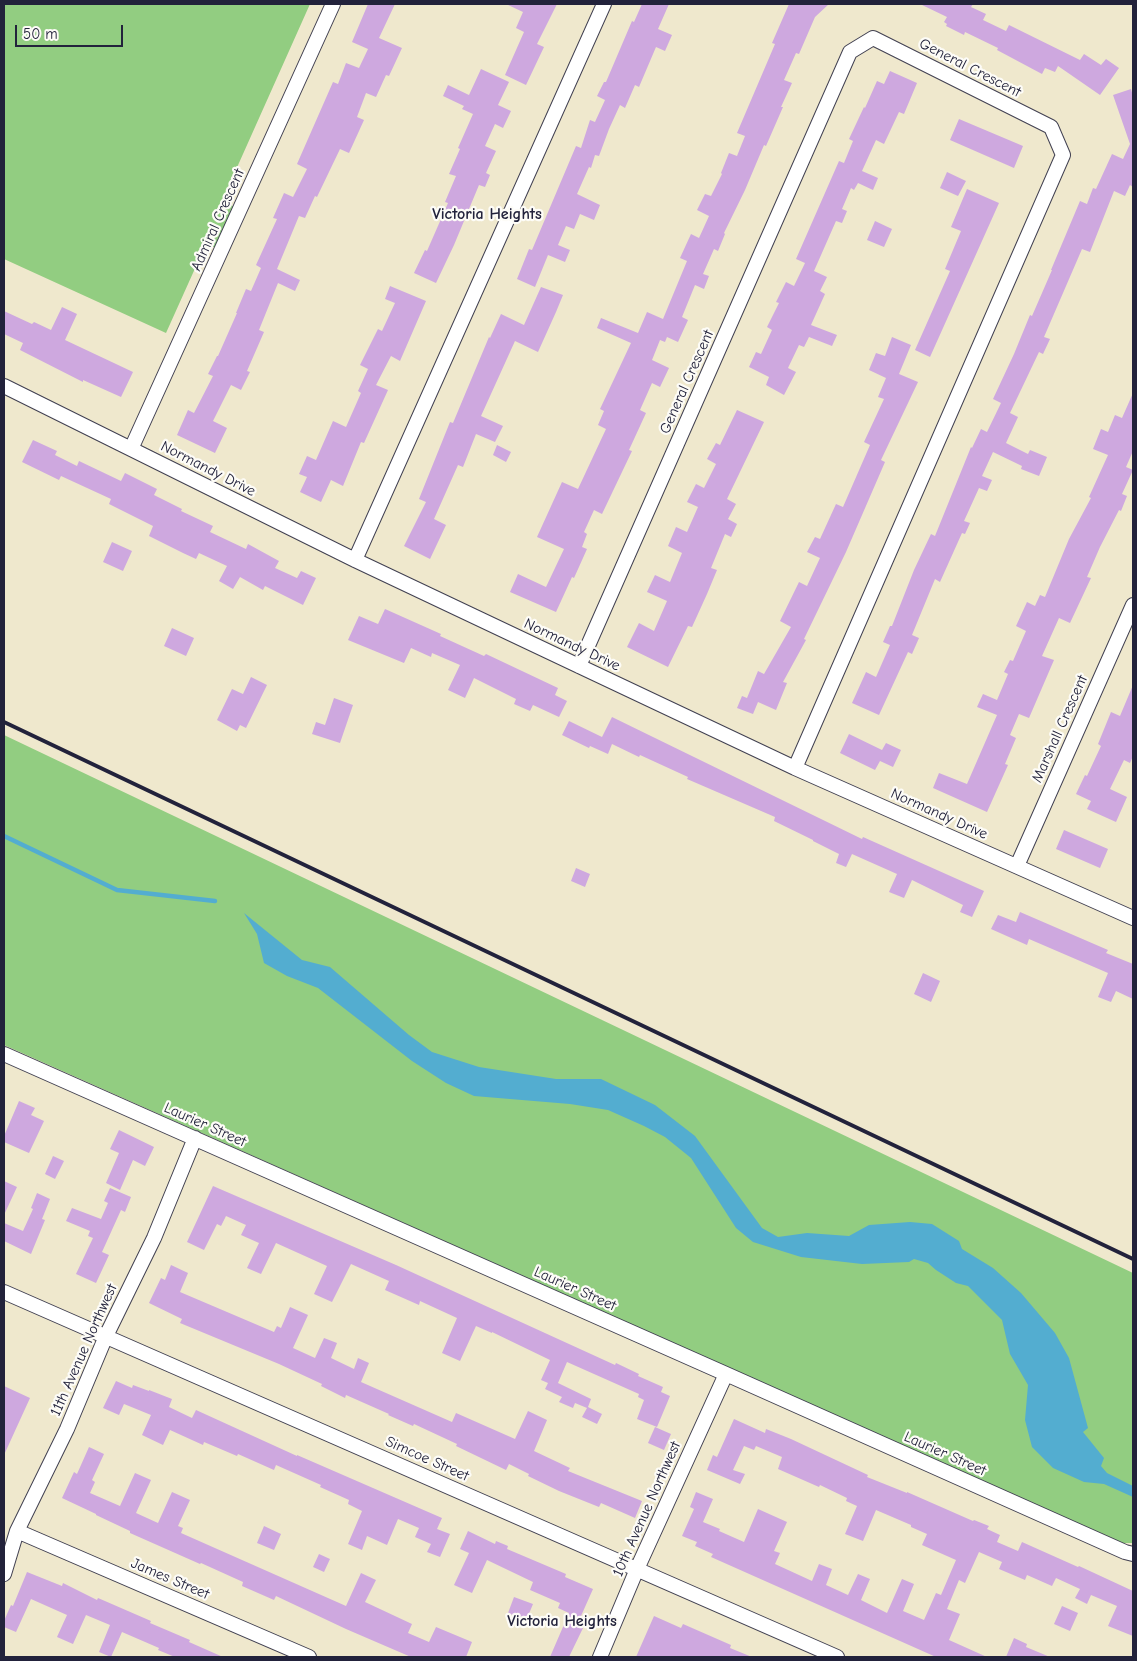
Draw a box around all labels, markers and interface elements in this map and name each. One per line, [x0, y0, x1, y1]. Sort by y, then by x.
scale bar [18, 15, 125, 47]
text: 50 m [23, 25, 58, 43]
street label: General Crescent [916, 35, 1024, 101]
street label: Admiral Crescent [187, 166, 249, 274]
district label: Victoria Heights [432, 204, 542, 224]
street label: General Crescent [656, 327, 718, 437]
street label: Normandy Drive [158, 437, 258, 501]
street label: Normandy Drive [521, 615, 623, 675]
street label: Marshall Crescent [1028, 672, 1092, 786]
street label: Normandy Drive [888, 785, 990, 843]
street label: Laurier Street [161, 1099, 249, 1151]
street label: Laurier Street [531, 1263, 619, 1315]
street label: 11th Avenue Northwest [47, 1281, 121, 1419]
street label: Laurier Street [901, 1428, 989, 1480]
street label: Simcoe Street [383, 1433, 471, 1485]
street label: 10th Avenue Northwest [609, 1439, 685, 1579]
street label: James Street [128, 1554, 212, 1604]
district label: Victoria Heights [507, 1611, 617, 1631]

